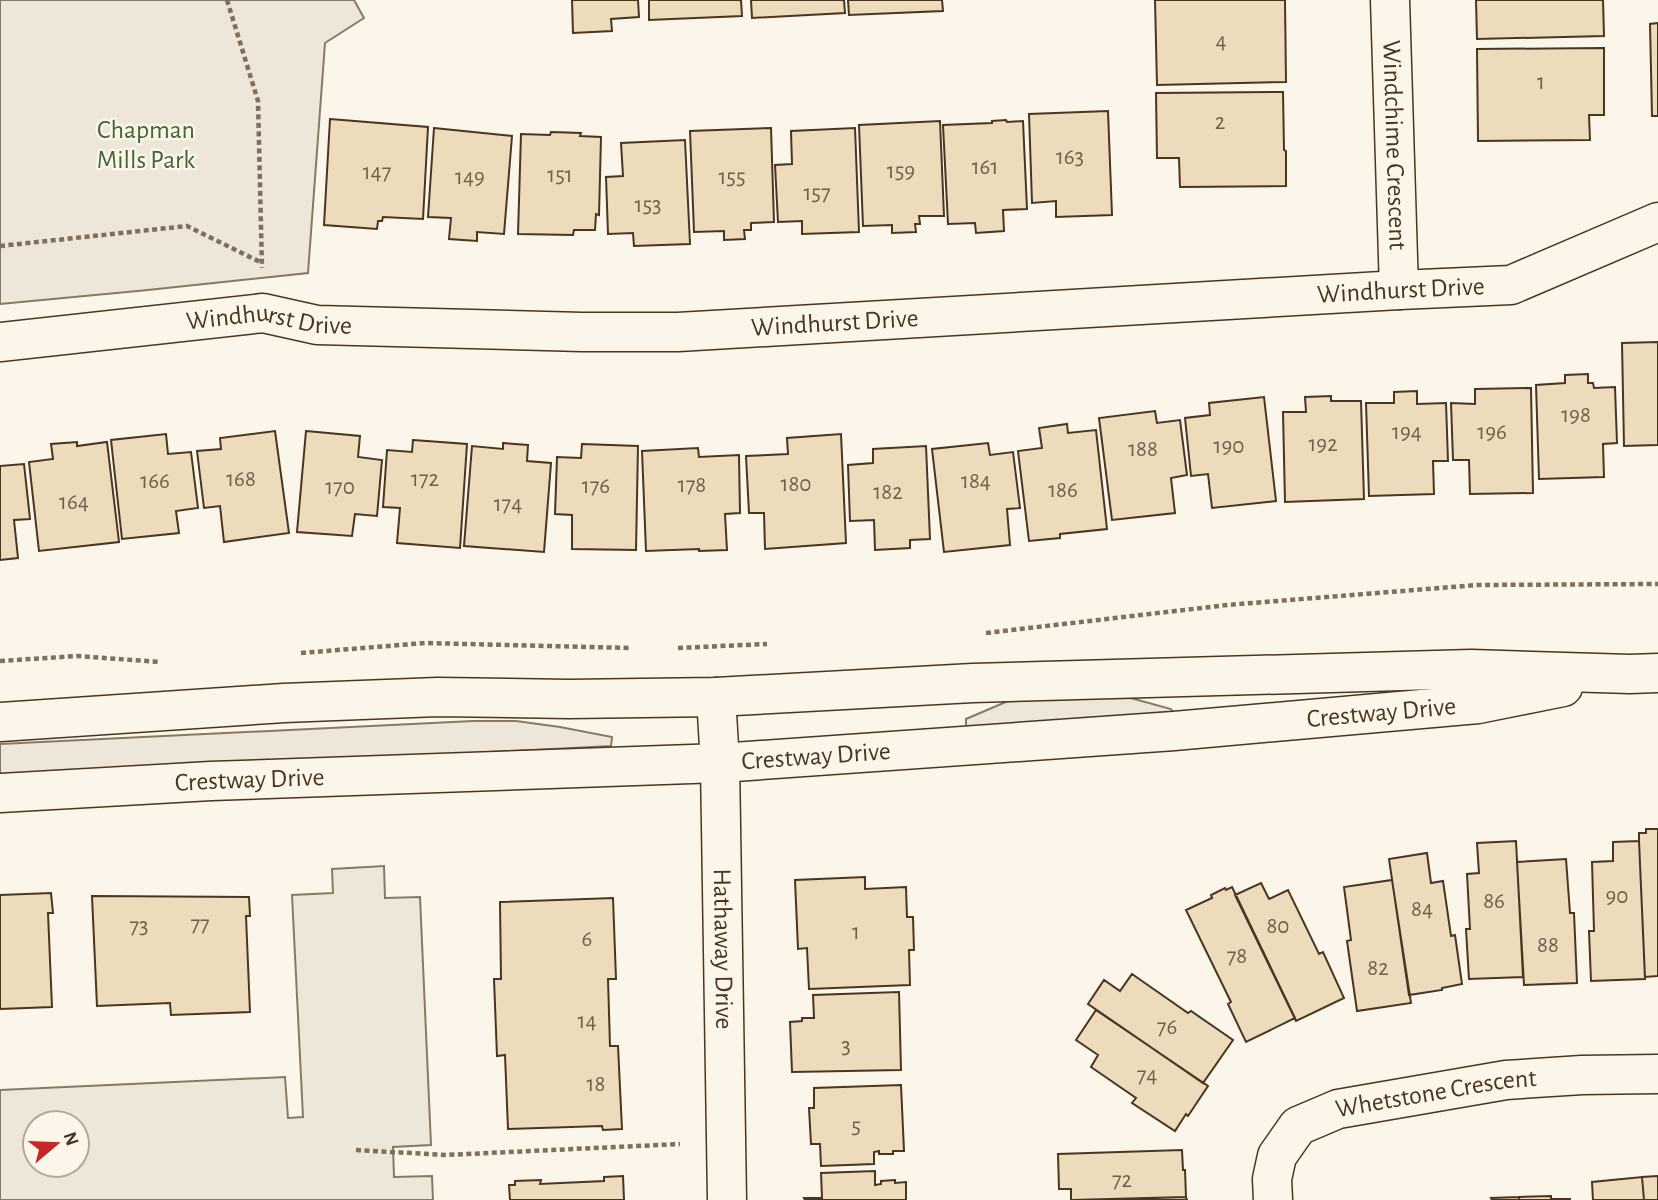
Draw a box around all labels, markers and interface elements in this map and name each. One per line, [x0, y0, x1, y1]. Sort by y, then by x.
house number: 4 [1215, 30, 1227, 53]
street label: Windchime Crescent [1378, 40, 1411, 250]
house number: 1 [1537, 71, 1545, 94]
house number: 2 [1215, 111, 1225, 134]
park label: Chapman Mills Park [97, 117, 195, 173]
house number: 163 [1056, 146, 1084, 169]
house number: 161 [972, 156, 998, 179]
house number: 159 [887, 160, 915, 183]
house number: 147 [363, 161, 391, 184]
house number: 151 [547, 164, 573, 187]
house number: 149 [455, 166, 485, 189]
house number: 155 [718, 166, 746, 189]
house number: 157 [803, 182, 831, 205]
house number: 153 [634, 194, 662, 217]
street label: Windhurst Drive [1316, 273, 1485, 308]
street label: Windhurst Drive [185, 299, 352, 339]
street label: Windhurst Drive [750, 305, 919, 341]
house number: 198 [1561, 404, 1591, 427]
house number: 194 [1392, 421, 1422, 444]
house number: 196 [1477, 421, 1507, 444]
house number: 192 [1308, 433, 1338, 456]
house number: 190 [1214, 435, 1244, 458]
house number: 188 [1128, 438, 1158, 461]
house number: 168 [226, 468, 256, 491]
house number: 172 [411, 468, 439, 491]
house number: 166 [140, 470, 170, 493]
house number: 184 [961, 470, 991, 493]
house number: 180 [781, 473, 811, 496]
house number: 178 [678, 474, 706, 497]
house number: 176 [582, 475, 610, 498]
house number: 170 [325, 476, 355, 499]
house number: 186 [1048, 479, 1078, 502]
house number: 182 [873, 481, 903, 504]
house number: 164 [59, 491, 89, 514]
house number: 174 [494, 493, 522, 516]
street label: Crestway Drive [1306, 693, 1457, 732]
street label: Crestway Drive [741, 738, 892, 774]
street label: Crestway Drive [174, 764, 325, 796]
street label: Hathaway Drive [709, 868, 737, 1030]
house number: 90 [1606, 885, 1628, 908]
house number: 86 [1483, 890, 1505, 913]
house number: 84 [1411, 898, 1433, 921]
house number: 77 [190, 913, 210, 936]
house number: 73 [129, 915, 149, 938]
house number: 80 [1266, 915, 1290, 938]
house number: 1 [852, 921, 860, 944]
house number: 6 [582, 928, 592, 951]
house number: 88 [1537, 934, 1559, 957]
house number: 78 [1227, 945, 1247, 968]
house number: 82 [1367, 957, 1389, 980]
house number: 14 [578, 1010, 596, 1033]
house number: 76 [1157, 1016, 1177, 1039]
house number: 3 [841, 1035, 851, 1058]
house number: 74 [1137, 1064, 1157, 1087]
street label: Whetstone Crescent [1334, 1065, 1537, 1122]
house number: 18 [587, 1073, 605, 1096]
north arrow [21, 1109, 91, 1179]
house number: 5 [851, 1115, 861, 1138]
text: N [60, 1130, 82, 1148]
house number: 72 [1112, 1169, 1132, 1192]

